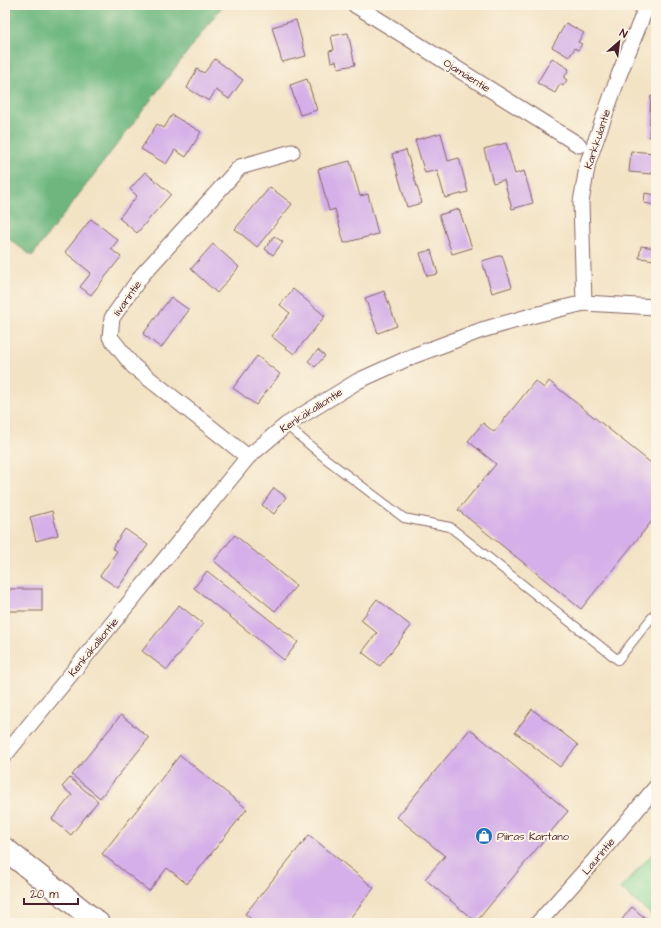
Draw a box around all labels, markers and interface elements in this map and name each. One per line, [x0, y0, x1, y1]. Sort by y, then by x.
north arrow [599, 22, 639, 62]
text: N [617, 25, 630, 42]
street label: Ojamäentie [440, 55, 493, 96]
street label: Karkkulantie [581, 107, 614, 171]
street label: Iivarintie [110, 278, 145, 319]
street label: Kenkäkalliontie [277, 385, 345, 436]
street label: Kenkäkalliontie [65, 615, 122, 680]
shop icon: Piiras Kartano [474, 826, 494, 846]
place label: Piiras Kartano [497, 829, 570, 844]
street label: Laurintie [578, 835, 618, 878]
scale bar [24, 880, 78, 906]
text: 20 m [30, 886, 59, 903]

